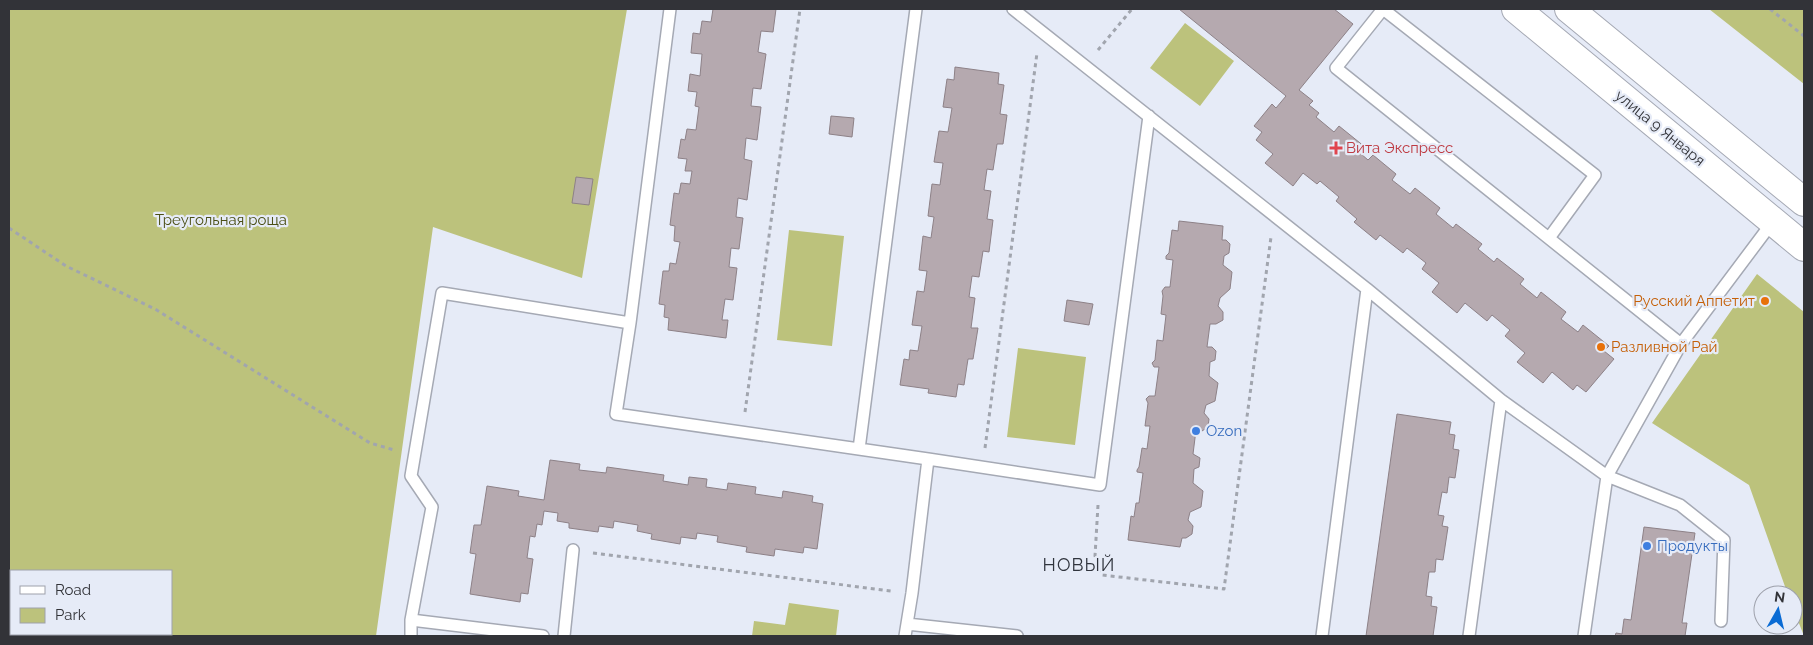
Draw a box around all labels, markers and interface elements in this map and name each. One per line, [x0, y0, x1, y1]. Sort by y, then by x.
street label: улица 9 Января [1611, 86, 1709, 170]
place label: Вита Экспресс [1346, 139, 1453, 157]
marker: Вита Экспресс [1330, 142, 1342, 154]
park label: Треугольная роща [155, 211, 287, 229]
place label: Русский Аппетит [1633, 292, 1755, 310]
marker: Русский Аппетит [1759, 295, 1771, 307]
place label: Разливной Рай [1611, 338, 1718, 356]
marker: Разливной Рай [1595, 341, 1607, 353]
place label: Ozon [1206, 422, 1242, 440]
marker: Ozon [1190, 425, 1202, 437]
place label: Продукты [1657, 537, 1728, 555]
marker: Продукты [1641, 540, 1653, 552]
district label: НОВЫЙ [1043, 554, 1115, 575]
legend [10, 570, 172, 635]
text: Road [55, 581, 91, 599]
north arrow [1753, 585, 1803, 635]
text: N [1773, 588, 1786, 606]
text: Park [55, 606, 86, 624]

